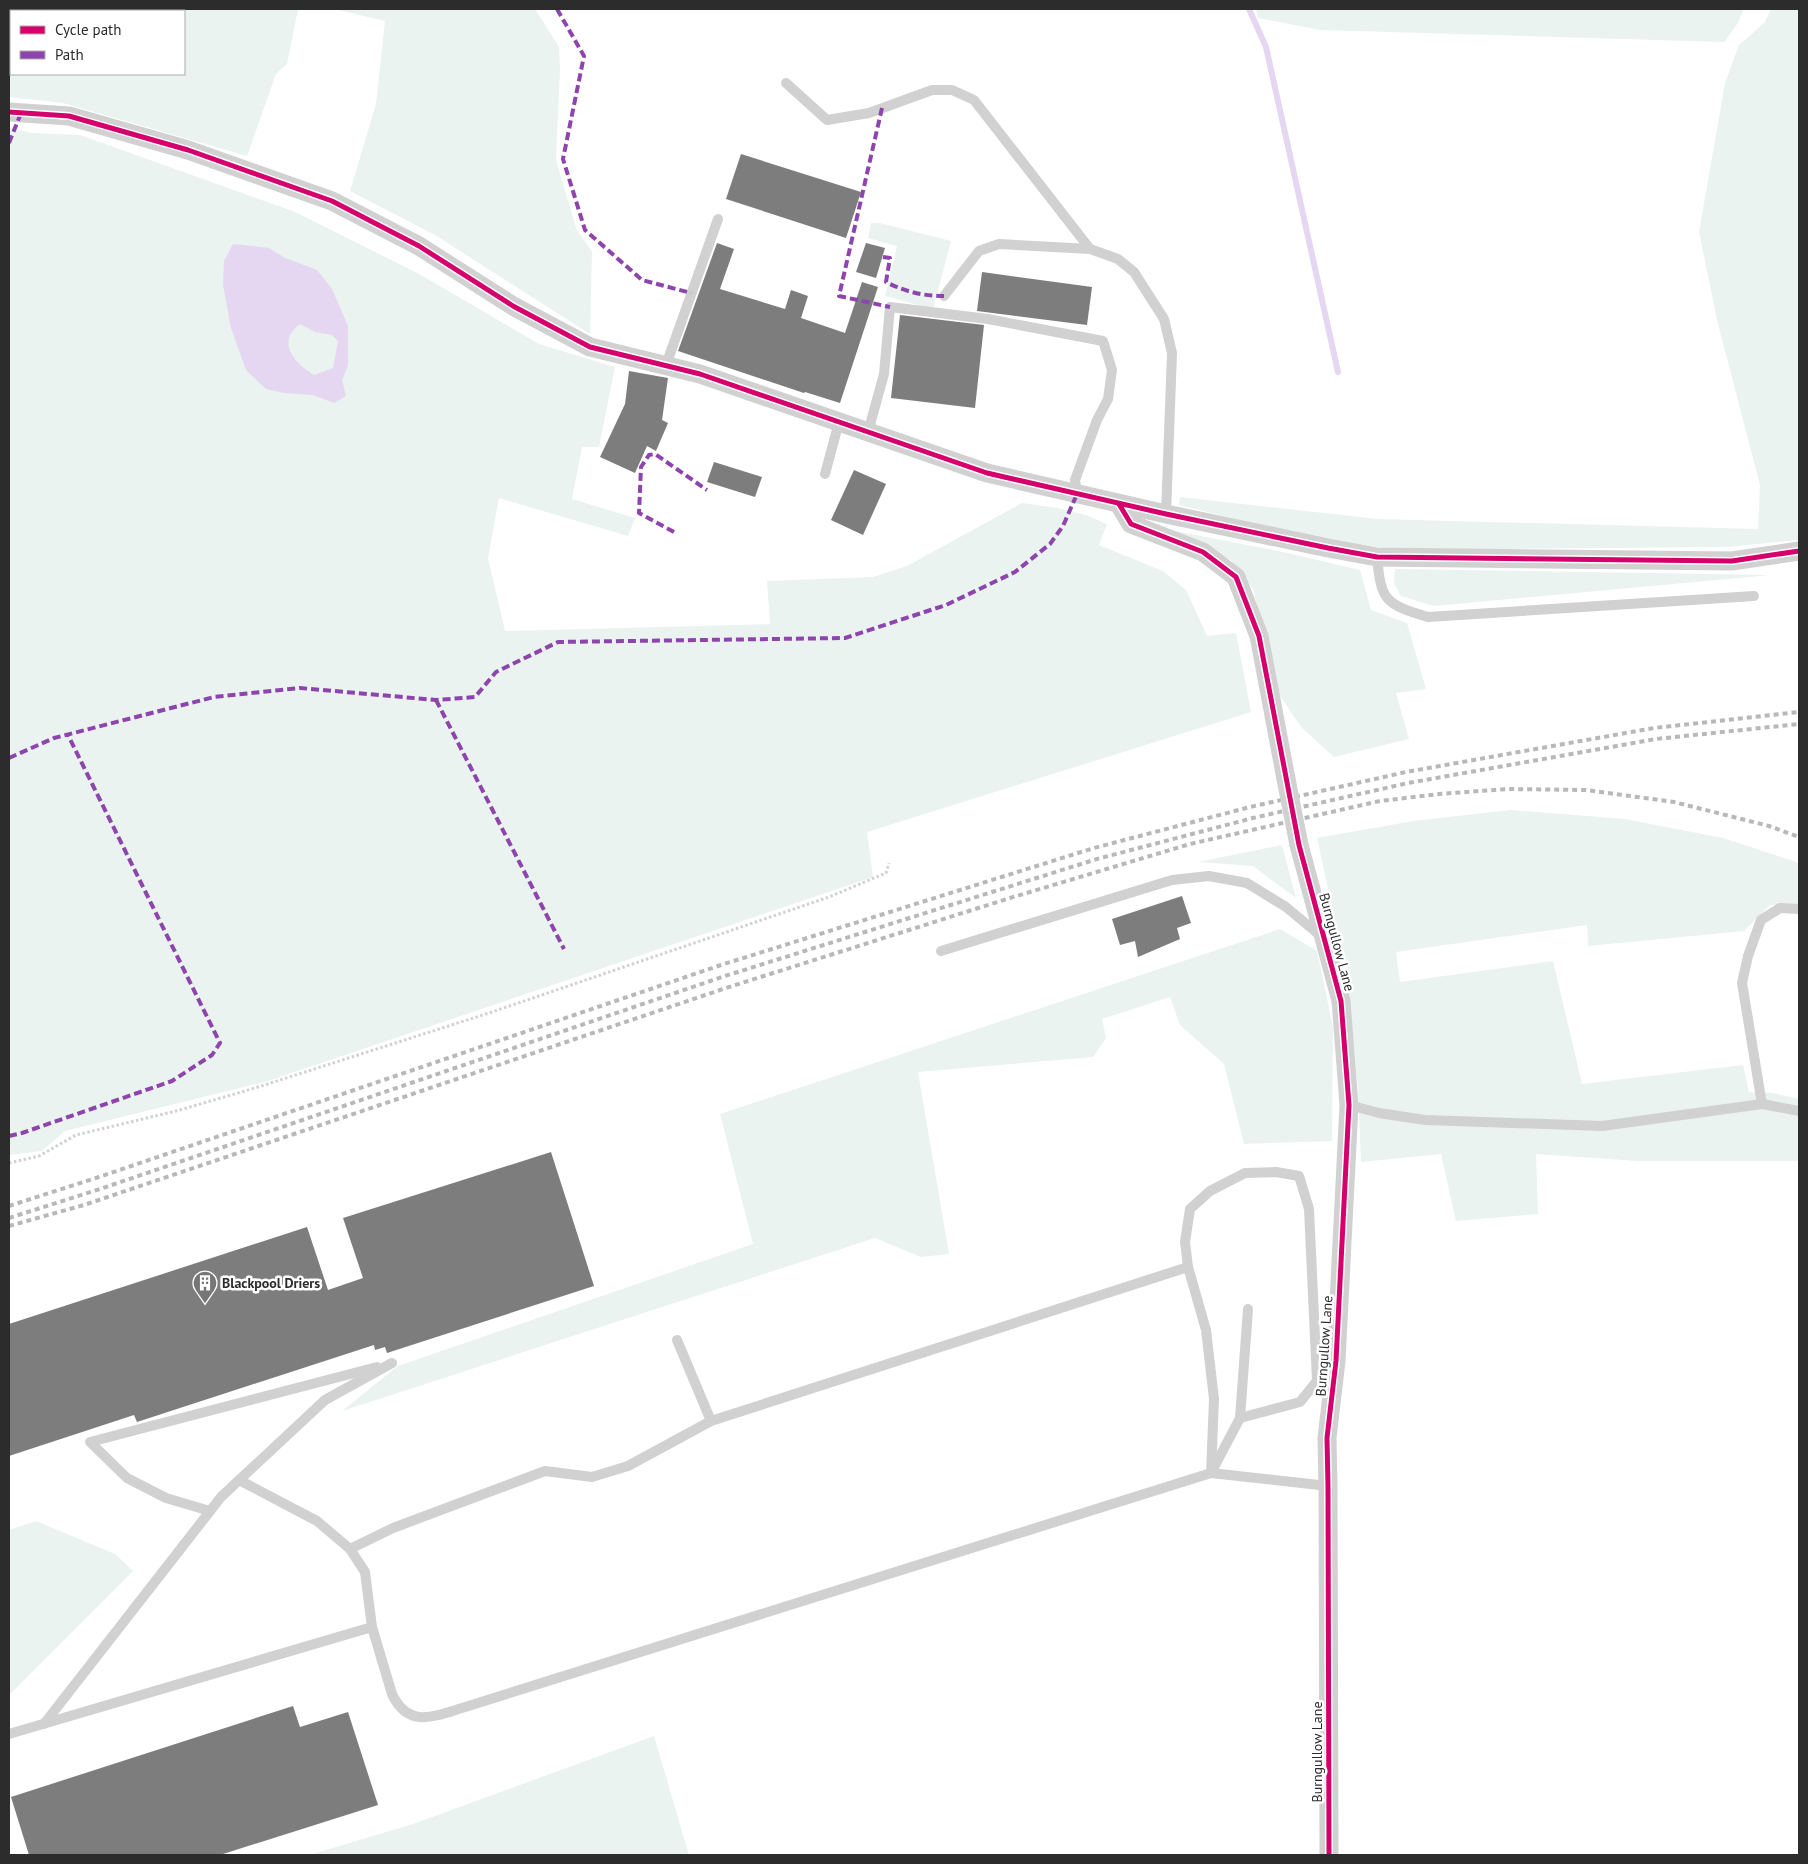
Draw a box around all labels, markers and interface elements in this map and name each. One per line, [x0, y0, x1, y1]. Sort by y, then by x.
legend [10, 10, 185, 75]
text: Cycle path [55, 20, 121, 39]
text: Path [55, 45, 84, 64]
street label: Burngullow Lane [1315, 891, 1359, 993]
building icon: Blackpool Driers [192, 1270, 218, 1304]
place label: Blackpool Driers [222, 1274, 320, 1292]
street label: Burngullow Lane [1311, 1295, 1337, 1397]
street label: Burngullow Lane [1308, 1701, 1326, 1803]

